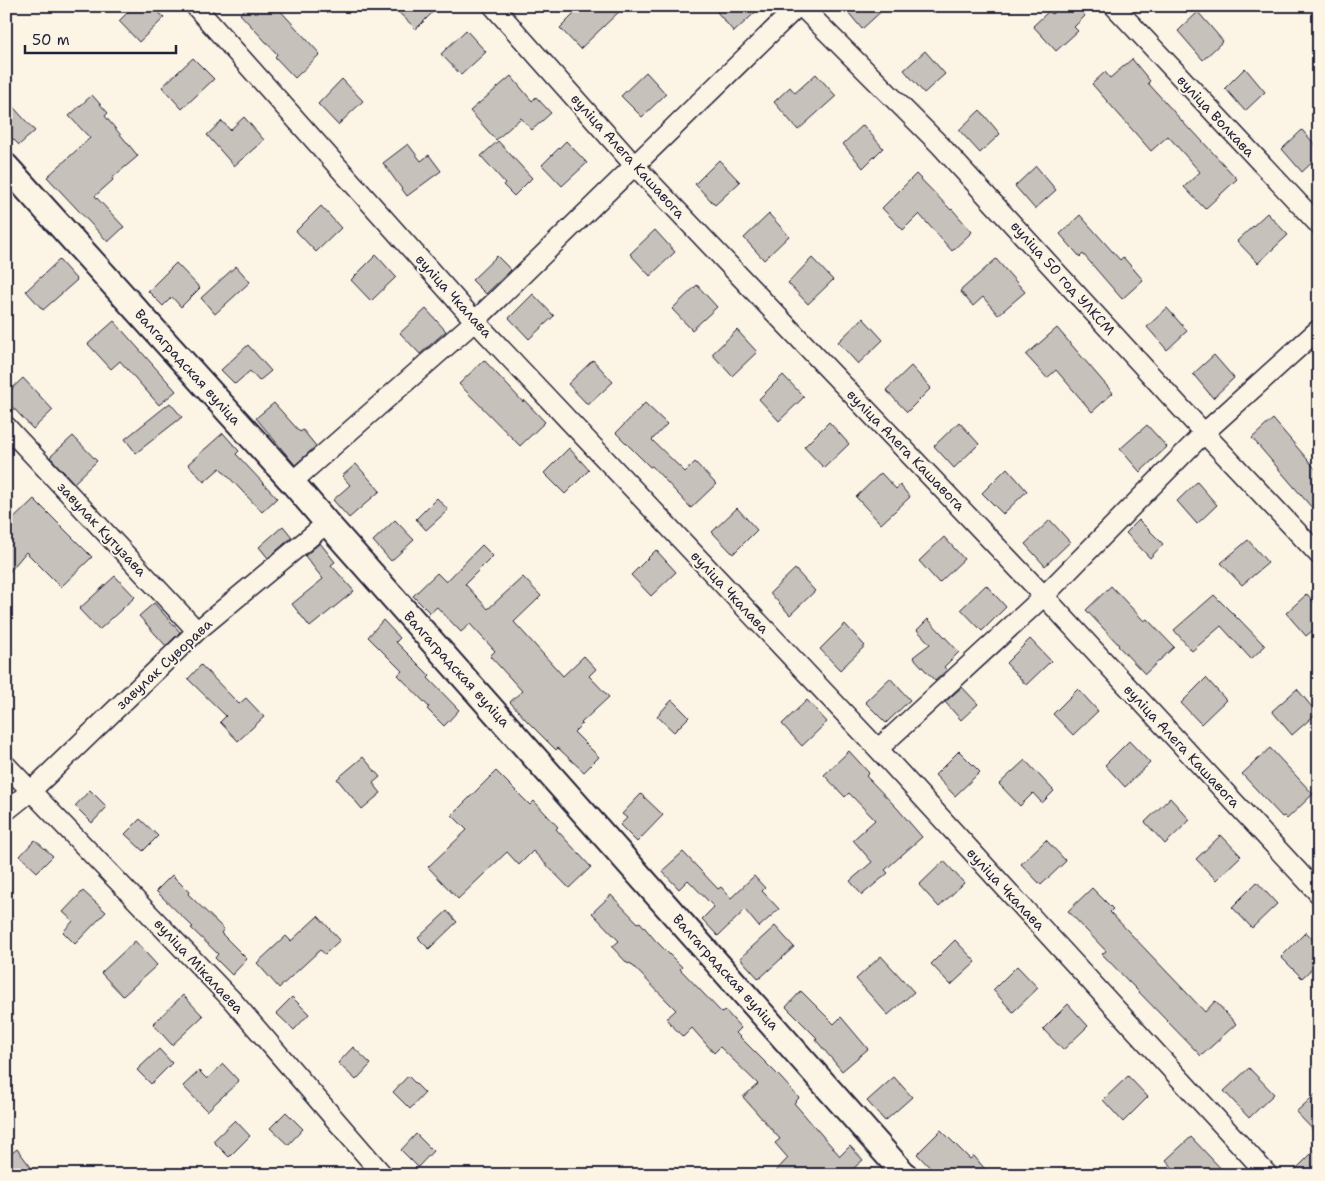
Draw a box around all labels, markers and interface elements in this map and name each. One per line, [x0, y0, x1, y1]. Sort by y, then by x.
scale bar [25, 22, 176, 54]
text: 50 m [32, 30, 70, 50]
street label: вуліца Волкава [1173, 71, 1259, 161]
street label: вуліца Алега Кашавога [567, 90, 689, 222]
street label: вуліца 50 год УЛКСМ [1007, 217, 1119, 339]
street label: вуліца Чкалава [412, 250, 496, 342]
street label: Валгаградская вуліца [131, 305, 245, 429]
street label: вуліца Алега Кашавога [843, 385, 969, 515]
street label: завулак Кутузава [53, 478, 151, 580]
street label: вуліца Чкалава [687, 547, 773, 637]
street label: Валгаградская вуліца [400, 607, 514, 731]
street label: завулак Суворава [112, 615, 216, 713]
street label: вуліца Алега Кашавога [1120, 681, 1244, 812]
street label: вуліца Чкалава [963, 844, 1049, 934]
street label: Валгаградская вуліца [669, 910, 783, 1034]
street label: вуліца Мікалаева [150, 915, 248, 1017]

